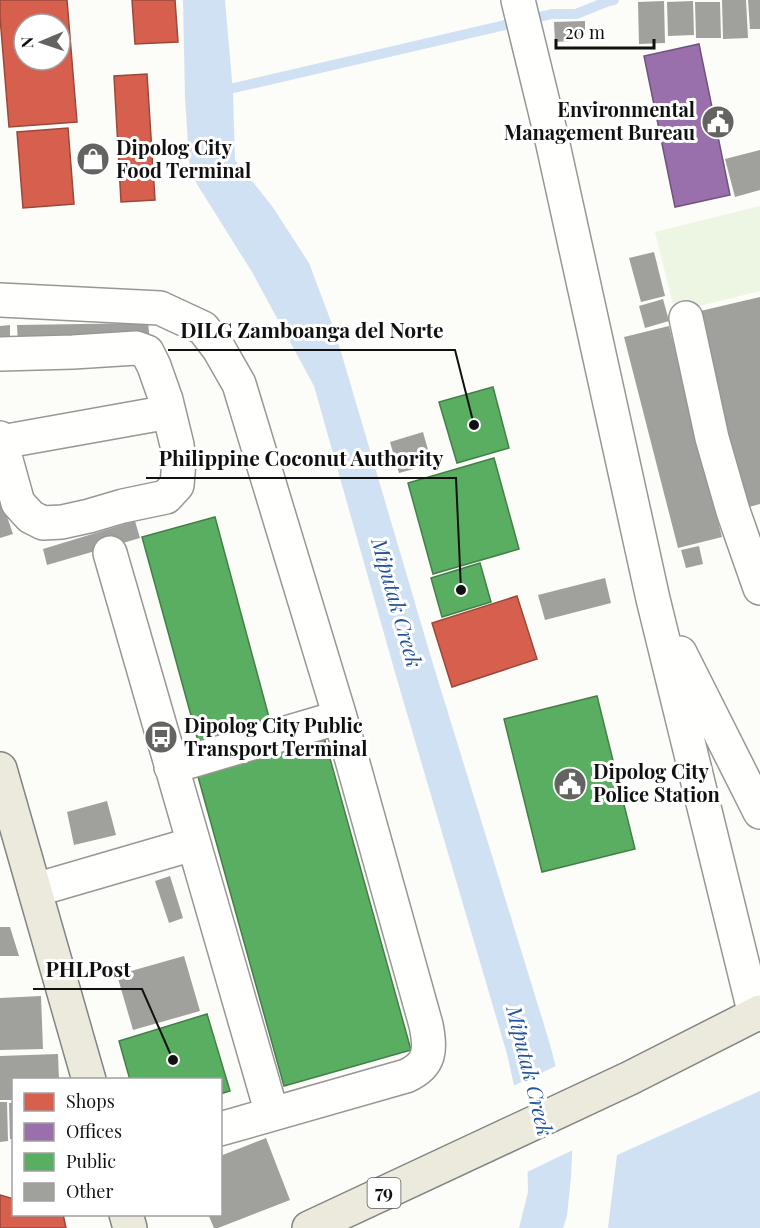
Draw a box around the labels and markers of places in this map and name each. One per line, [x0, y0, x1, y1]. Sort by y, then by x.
place label: Environmental Management Bureau [504, 95, 695, 145]
public building icon: Environmental Management Bureau [700, 104, 736, 140]
place label: Dipolog City Food Terminal [116, 133, 251, 183]
shop icon: Dipolog City Food Terminal [75, 141, 111, 177]
callout: DILG Zamboanga del Norte [168, 311, 455, 350]
callout: Philippine Coconut Authority [146, 439, 456, 478]
place label: Dipolog City Public Transport Terminal [184, 711, 367, 761]
bus stop icon: Dipolog City Public Transport Terminal [143, 719, 179, 755]
place label: Dipolog City Police Station [593, 757, 721, 807]
public building icon: Dipolog City Police Station [552, 766, 588, 802]
callout: PHLPost [33, 950, 142, 989]

